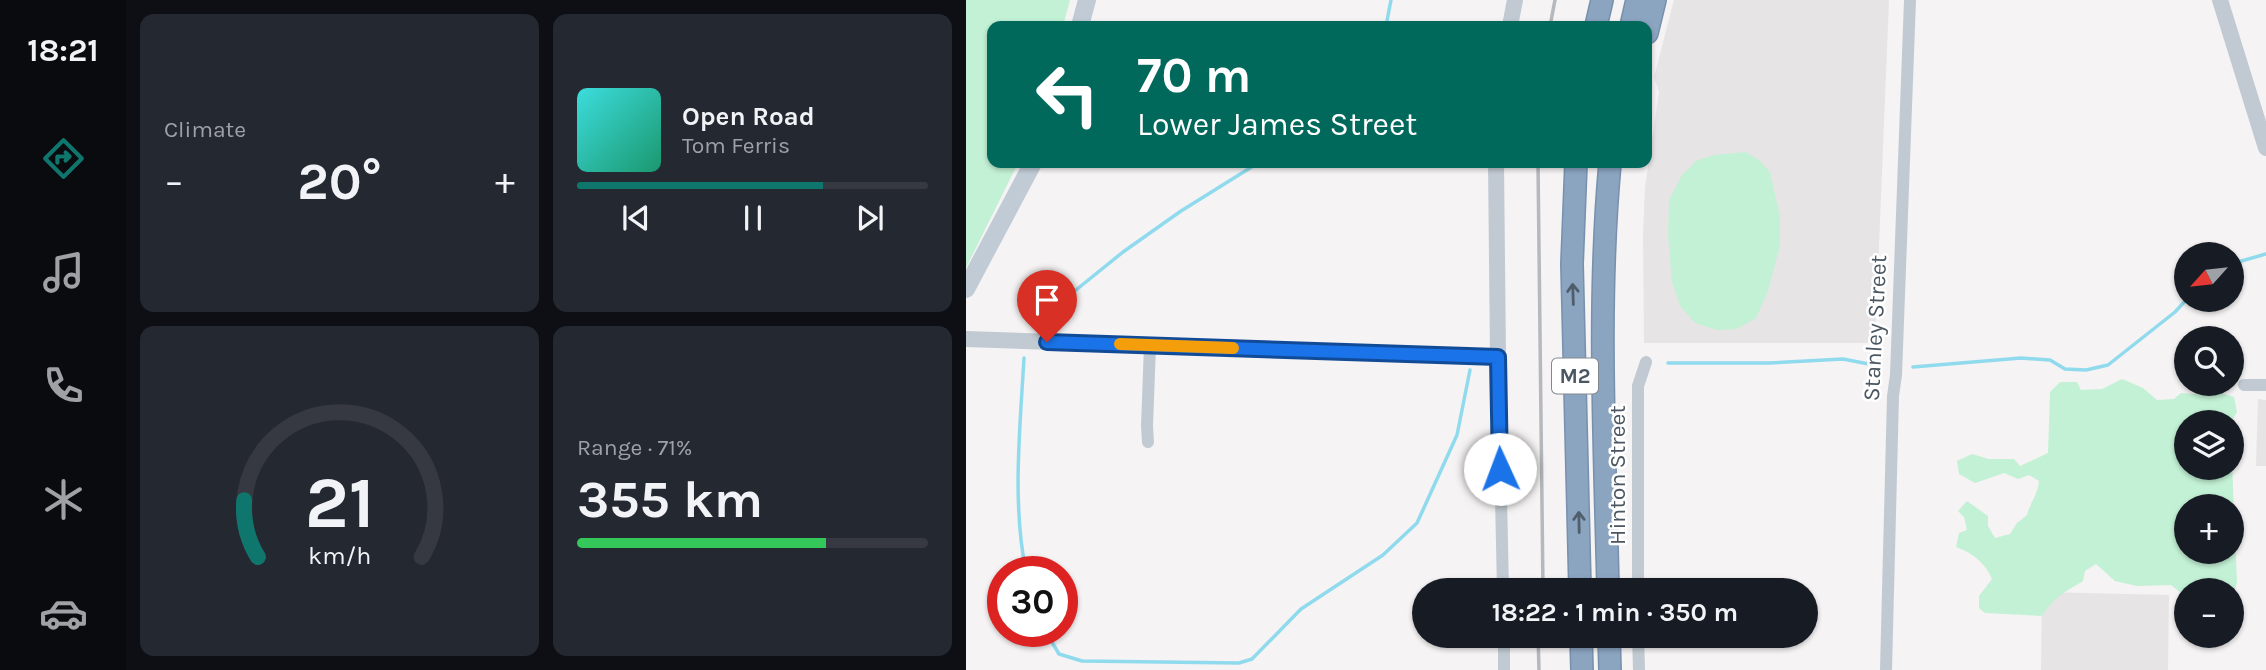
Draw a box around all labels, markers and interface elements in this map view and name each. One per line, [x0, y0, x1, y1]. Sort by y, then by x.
text: 18:21 [27, 32, 99, 69]
text: 70 m [1137, 47, 1251, 104]
icon: left [1022, 49, 1113, 140]
text: Open Road [682, 101, 815, 132]
text: Lower James Street [1137, 106, 1417, 143]
text: Climate [164, 116, 246, 143]
text: Tom Ferris [682, 132, 790, 159]
icon: directions [39, 134, 88, 183]
text: 20° [297, 151, 382, 212]
text: − [164, 159, 184, 204]
text: + [495, 159, 515, 204]
icon: previous [617, 199, 655, 237]
icon: pause [734, 199, 772, 237]
icon: next [851, 199, 889, 237]
north arrow [2174, 242, 2244, 312]
map controls [2174, 242, 2244, 648]
icon: music [39, 248, 88, 297]
street label: Stanley Street [1858, 254, 1892, 402]
pin [1017, 270, 1077, 342]
icon: arrive [1028, 281, 1066, 319]
one-way arrow [1566, 283, 1579, 306]
button: search [2174, 326, 2244, 396]
road number: M2 [1552, 358, 1598, 394]
icon: phone [39, 361, 88, 410]
street label: Hinton Street [1604, 405, 1631, 545]
button: layers [2174, 410, 2244, 480]
position arrow [1463, 432, 1537, 506]
text: Range · 71% [577, 434, 693, 461]
text: 21 [305, 460, 375, 545]
text: 355 km [577, 469, 763, 530]
icon: climate [39, 475, 88, 524]
button: + [2174, 494, 2244, 564]
one-way arrow [1572, 510, 1585, 533]
text: km/h [308, 541, 371, 570]
speed limit sign: 30 [987, 556, 1078, 647]
button: − [2174, 578, 2244, 648]
icon: car [39, 589, 88, 638]
text: 18:22 · 1 min · 350 m [1492, 597, 1738, 628]

